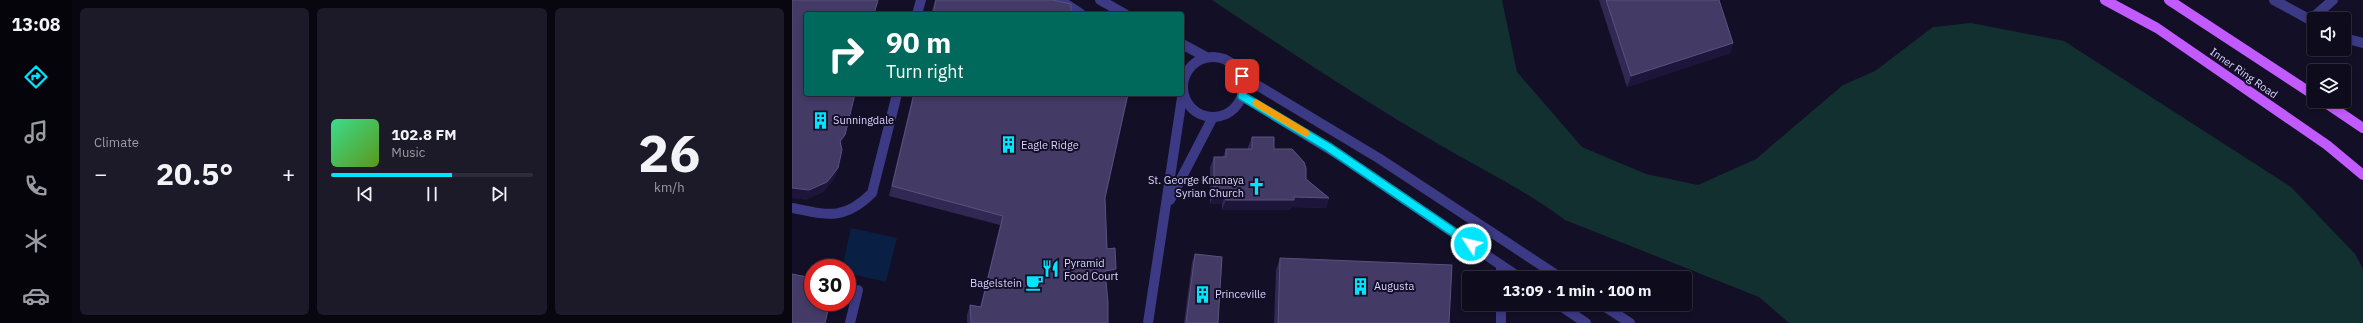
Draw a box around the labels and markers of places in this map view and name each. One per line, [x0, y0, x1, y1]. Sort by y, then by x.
pin [1225, 59, 1259, 93]
building icon: Sunningdale [810, 110, 830, 130]
place label: Sunningdale [833, 113, 894, 127]
building icon: Eagle Ridge [998, 135, 1018, 155]
place label: Eagle Ridge [1021, 138, 1079, 152]
place label: St. George Knanaya Syrian Church [1148, 173, 1244, 200]
church icon: St. George Knanaya Syrian Church [1247, 176, 1267, 196]
place label: Pyramid Food Court [1064, 256, 1118, 283]
restaurant icon: Pyramid Food Court [1041, 259, 1061, 279]
cafe icon: Bagelstein [1025, 273, 1045, 293]
place label: Bagelstein [970, 276, 1022, 290]
building icon: Augusta [1351, 276, 1371, 296]
place label: Augusta [1374, 279, 1414, 293]
building icon: Princeville [1192, 284, 1212, 304]
place label: Princeville [1215, 287, 1266, 301]

